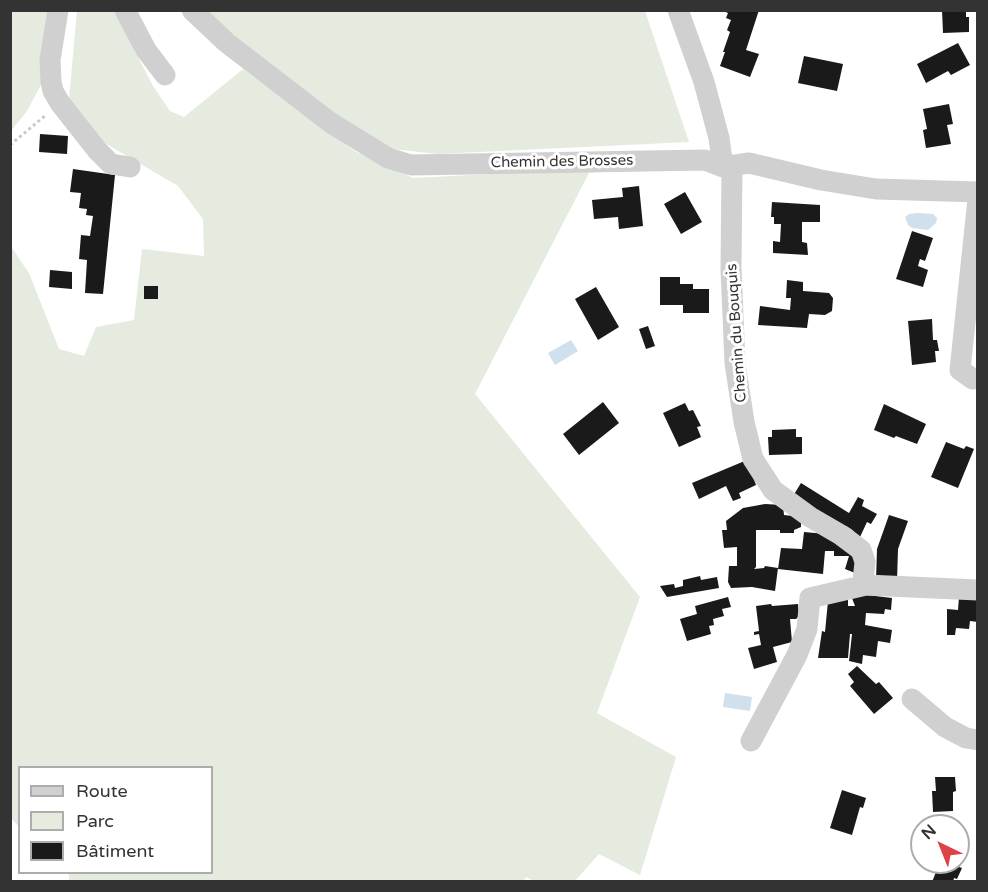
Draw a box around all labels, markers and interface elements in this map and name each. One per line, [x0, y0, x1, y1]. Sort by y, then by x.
street label: Chemin des Brosses [491, 152, 633, 172]
street label: Chemin du Bouquis [723, 263, 751, 403]
legend [18, 766, 213, 874]
text: Route [76, 780, 128, 802]
text: Parc [76, 810, 114, 832]
north arrow [910, 814, 970, 874]
text: N [918, 821, 941, 844]
text: Bâtiment [76, 840, 154, 862]

